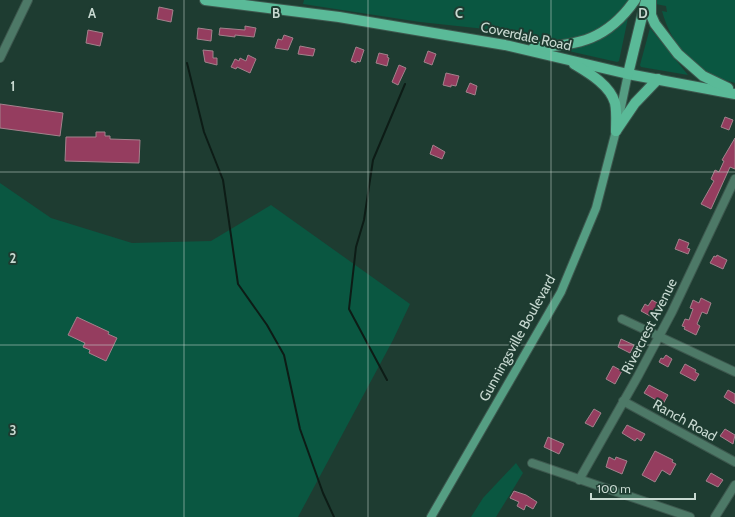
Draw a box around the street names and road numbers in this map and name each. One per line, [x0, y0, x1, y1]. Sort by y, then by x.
street label: Coverdale Road [479, 18, 573, 54]
street label: Gunningsville Boulevard [475, 272, 559, 404]
street label: Rivercrest Avenue [617, 275, 681, 377]
street label: Ranch Road [650, 395, 720, 445]

